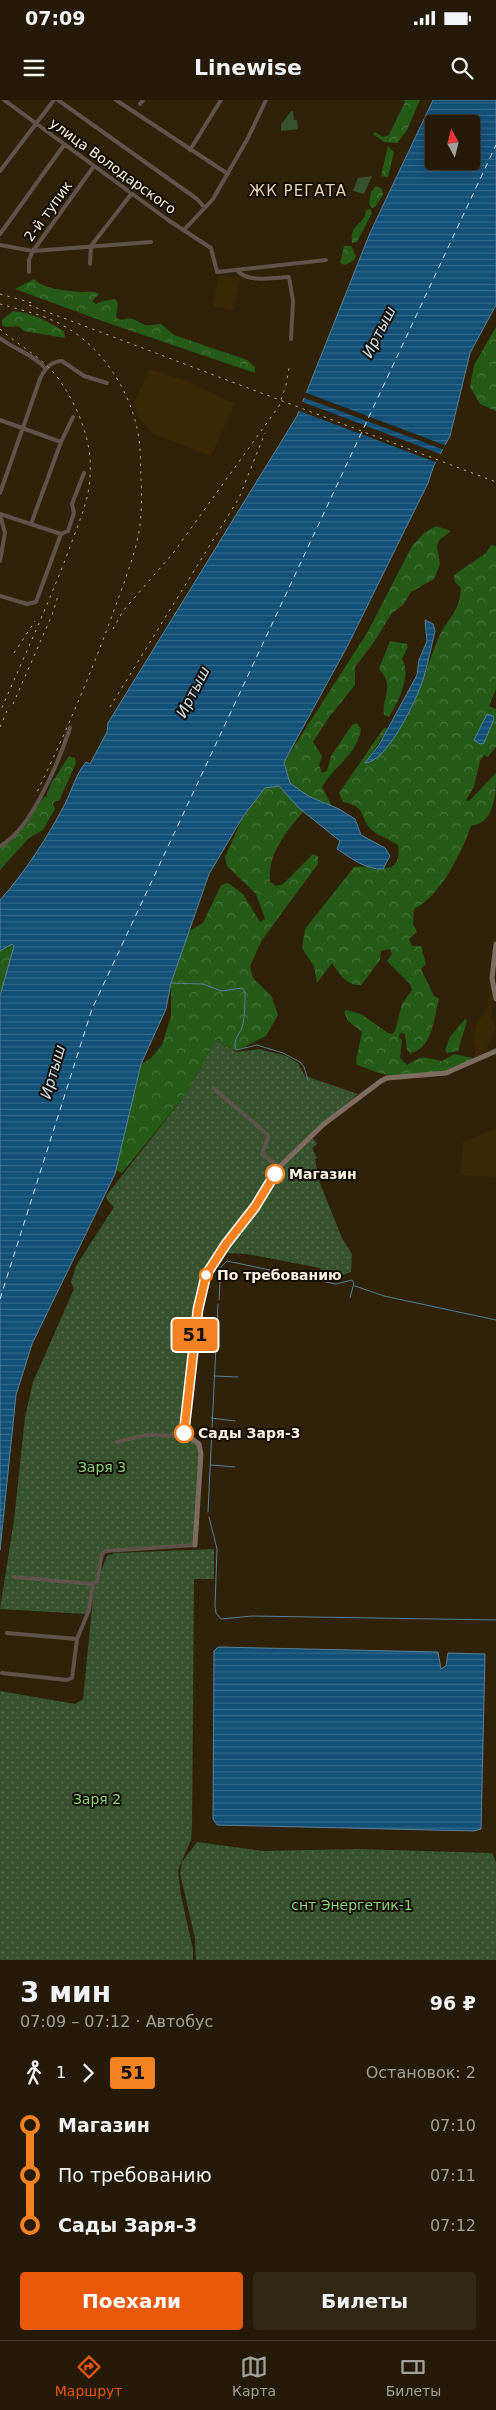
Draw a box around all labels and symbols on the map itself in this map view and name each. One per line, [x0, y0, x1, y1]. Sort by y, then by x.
street label: улица Володарского [47, 115, 179, 217]
north arrow [425, 115, 480, 170]
street label: 2-й тупик [21, 178, 75, 244]
district label: ЖК РЕГАТА [249, 182, 347, 200]
water label: Иртыш [358, 303, 400, 361]
water label: Иртыш [172, 663, 214, 721]
water label: Иртыш [37, 1043, 69, 1101]
marker: Магазин [265, 1164, 285, 1184]
place label: Магазин [289, 1166, 357, 1182]
place label: По требованию [217, 1267, 342, 1283]
marker: По требованию [199, 1268, 213, 1282]
line badge: 51 [172, 1319, 218, 1351]
marker: Сады Заря-3 [174, 1423, 194, 1443]
place label: Сады Заря-3 [198, 1425, 301, 1441]
park label: Заря 3 [78, 1459, 126, 1475]
park label: Заря 2 [73, 1791, 121, 1807]
park label: снт Энергетик-1 [291, 1897, 413, 1913]

